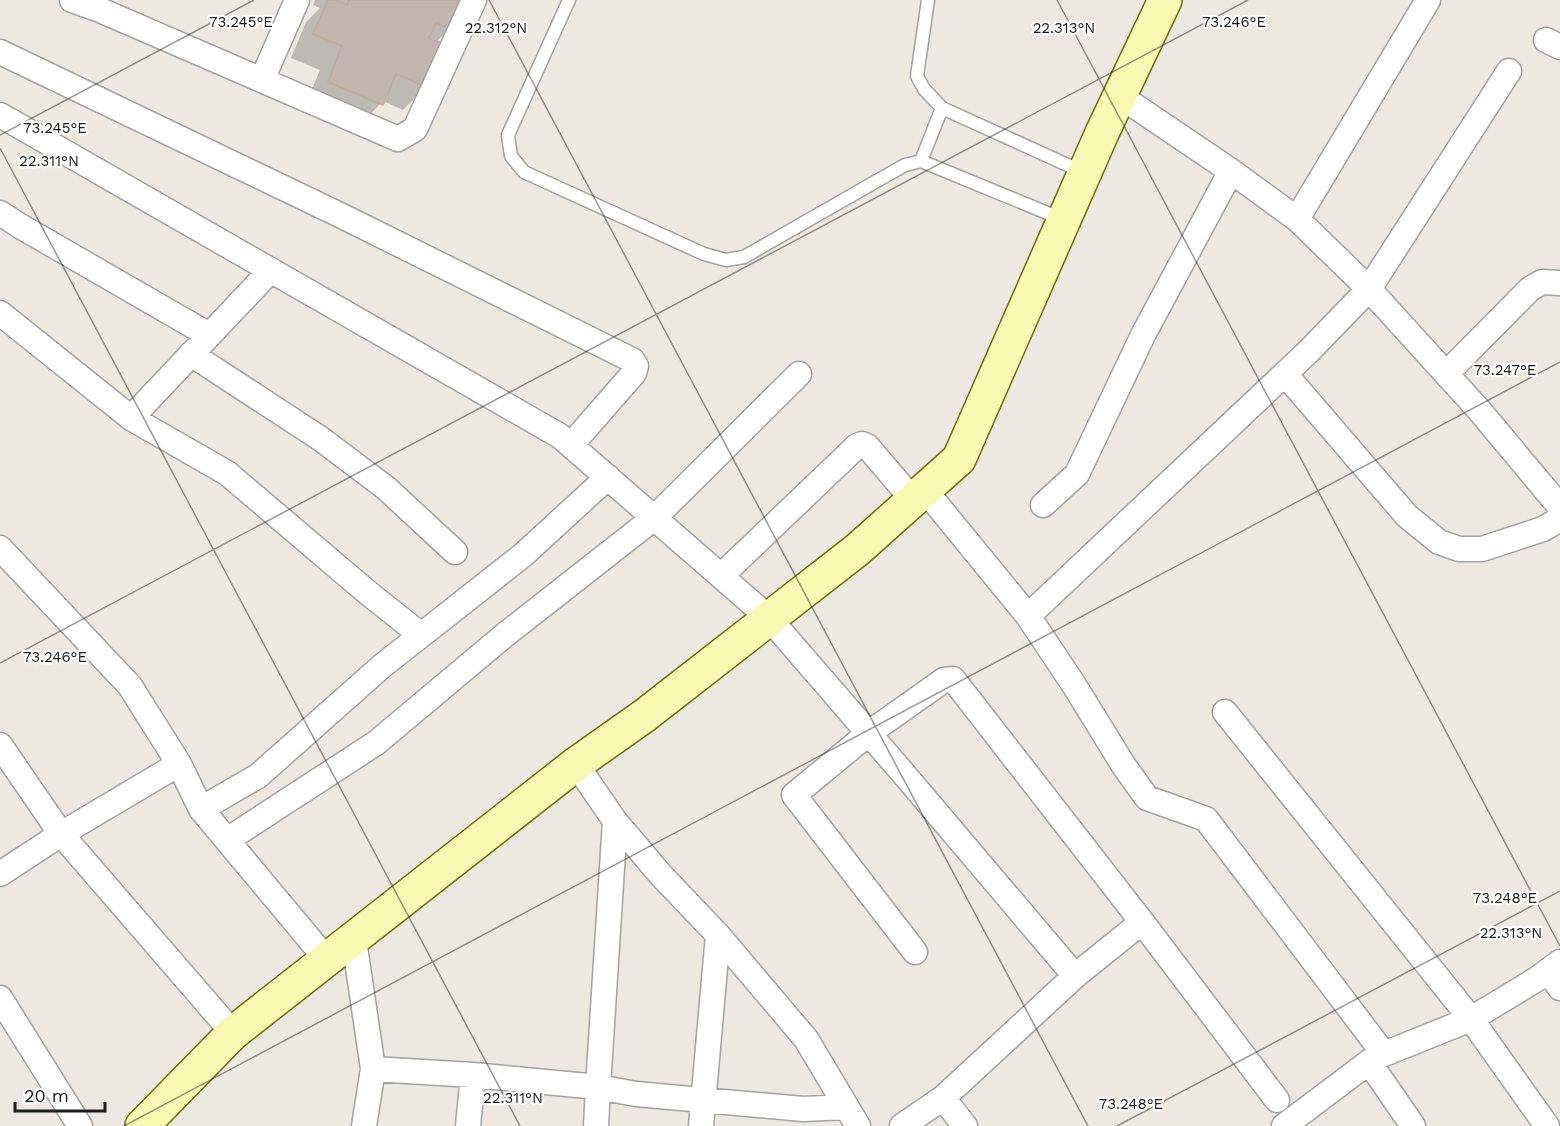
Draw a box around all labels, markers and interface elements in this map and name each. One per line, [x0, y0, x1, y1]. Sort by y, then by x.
text: 73.245°E [209, 13, 273, 31]
text: 73.246°E [1202, 13, 1266, 31]
text: 22.312°N [465, 19, 527, 37]
text: 22.313°N [1033, 19, 1095, 37]
text: 73.245°E [23, 119, 87, 137]
text: 22.311°N [19, 152, 79, 170]
text: 73.247°E [1474, 361, 1536, 379]
text: 73.246°E [23, 648, 87, 666]
text: 73.248°E [1473, 889, 1537, 907]
text: 22.313°N [1480, 924, 1542, 942]
scale bar [15, 1075, 105, 1113]
text: 20 m [24, 1085, 69, 1106]
text: 22.311°N [483, 1089, 543, 1107]
text: 73.248°E [1099, 1095, 1163, 1113]

